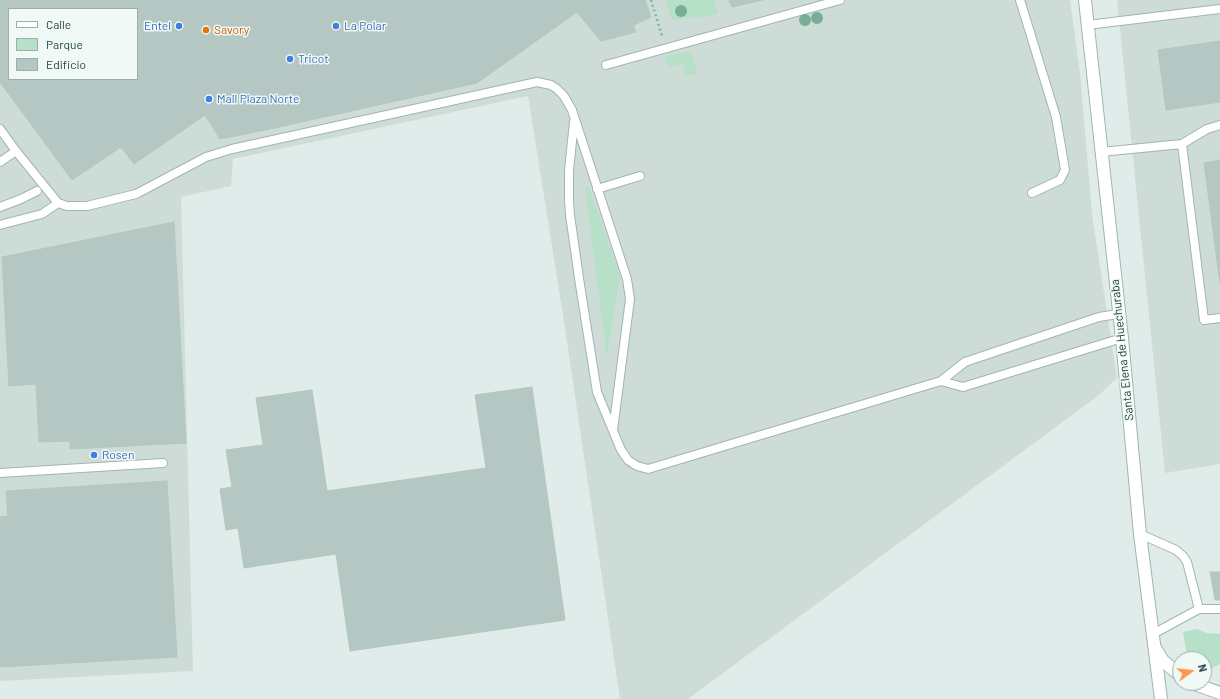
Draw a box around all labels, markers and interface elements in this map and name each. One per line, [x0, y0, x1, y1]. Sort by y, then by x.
legend [8, 8, 138, 80]
text: Calle [46, 17, 71, 31]
place label: Entel [144, 19, 171, 33]
place label: La Polar [344, 19, 386, 33]
marker: Entel [174, 21, 184, 31]
marker: La Polar [331, 21, 341, 31]
place label: Savory [214, 23, 249, 37]
marker: Savory [201, 25, 211, 35]
text: Parque [46, 37, 83, 51]
place label: Tricot [298, 52, 329, 66]
marker: Tricot [285, 54, 295, 64]
text: Edificio [46, 57, 86, 71]
place label: Mall Plaza Norte [217, 92, 299, 106]
marker: Mall Plaza Norte [204, 94, 214, 104]
street label: Santa Elena de Huechuraba [1107, 279, 1137, 421]
place label: Rosen [102, 448, 134, 462]
marker: Rosen [89, 450, 99, 460]
north arrow [1172, 651, 1212, 691]
text: N [1196, 663, 1210, 673]

